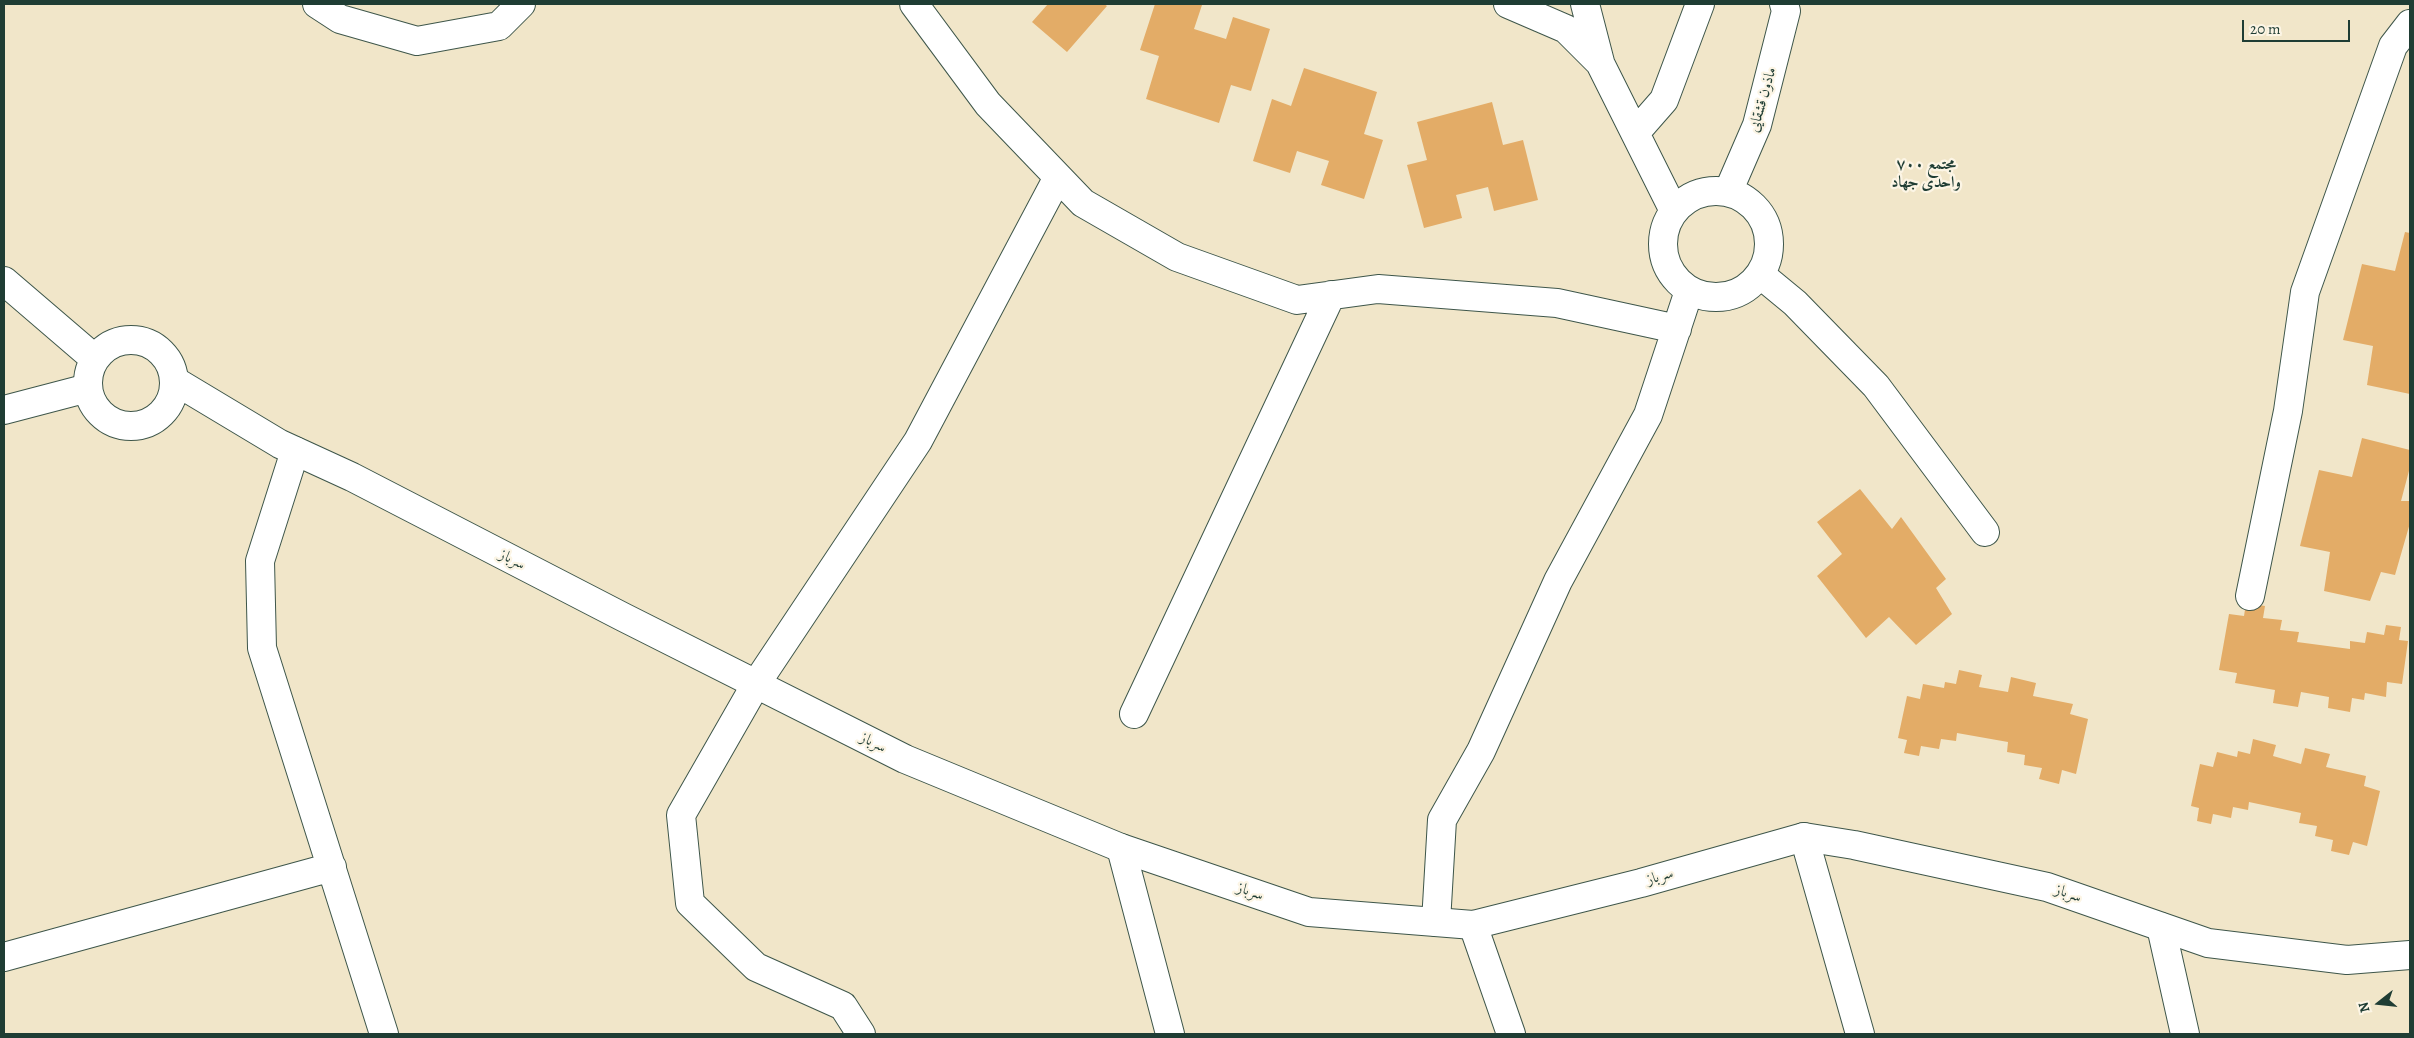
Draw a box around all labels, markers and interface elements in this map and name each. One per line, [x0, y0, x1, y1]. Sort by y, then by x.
scale bar [2244, 10, 2352, 42]
text: 20 m [2250, 19, 2281, 39]
street label: ماذون قشقایی [1745, 65, 1781, 135]
district label: مجتمع ۷۰۰ واحدی جهاد [1891, 155, 1961, 193]
street label: سرباز [496, 546, 528, 574]
street label: سرباز [857, 729, 889, 757]
street label: سرباز [1645, 865, 1675, 889]
street label: سرباز [1234, 879, 1266, 905]
street label: سرباز [2052, 881, 2084, 907]
north arrow [2354, 978, 2404, 1028]
text: N [2354, 1000, 2375, 1015]

